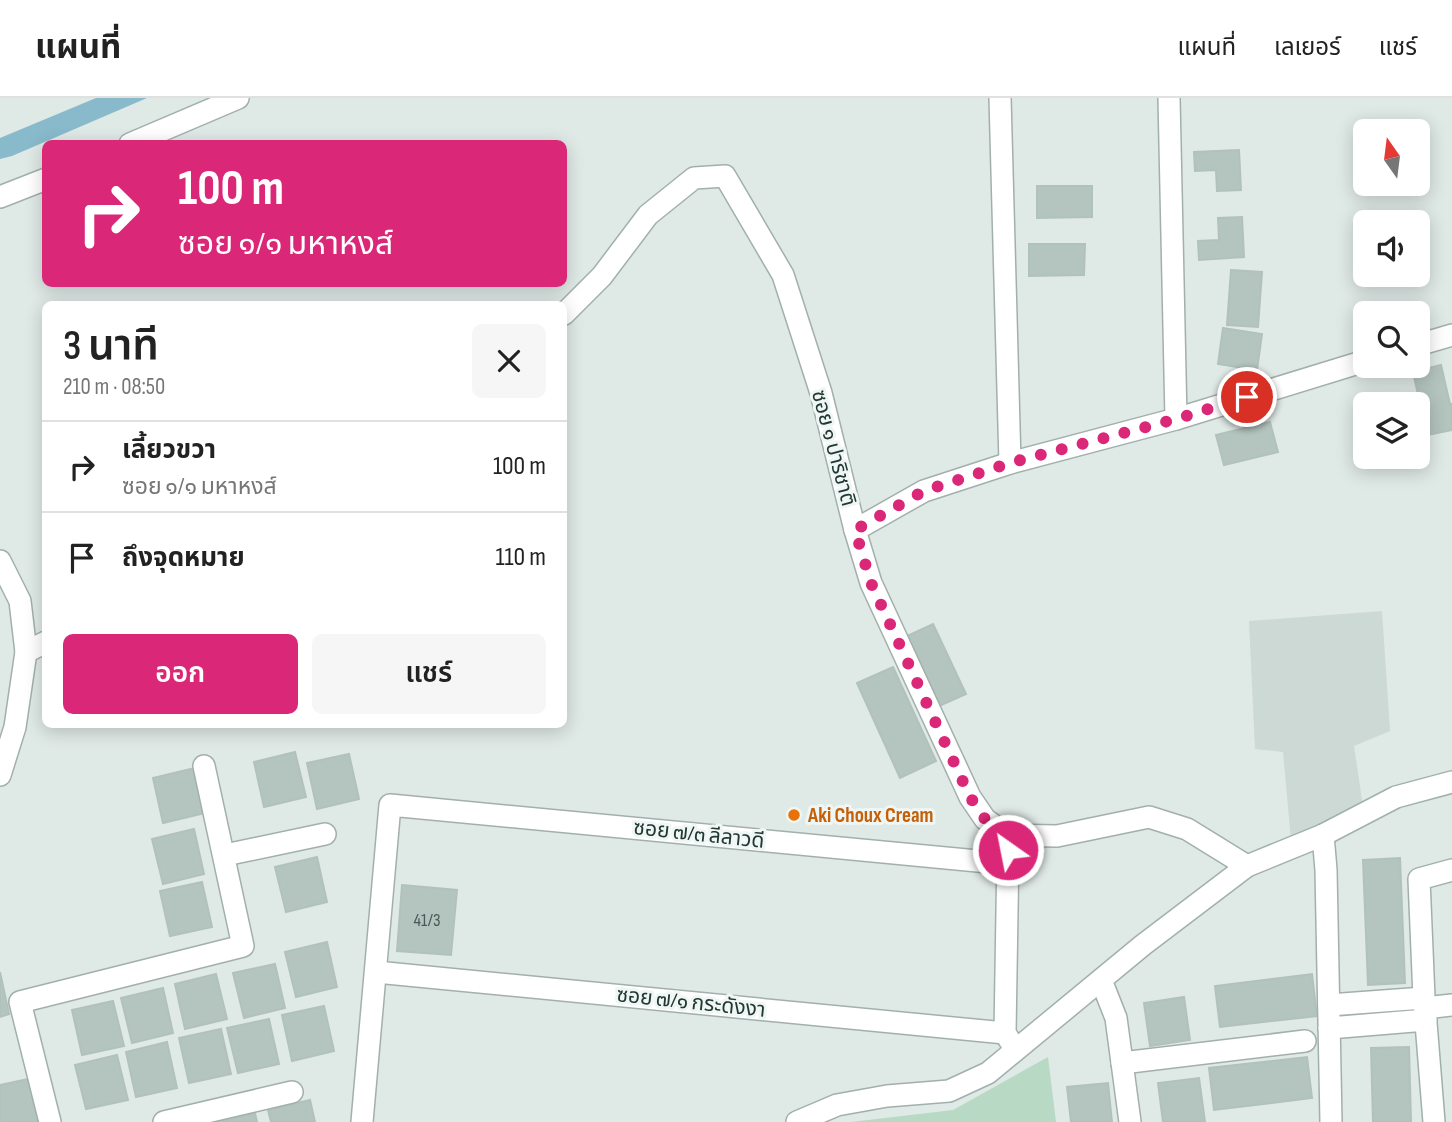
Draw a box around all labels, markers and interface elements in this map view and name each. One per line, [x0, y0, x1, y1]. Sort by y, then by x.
text: แผนที่ [35, 28, 121, 68]
text: แผนที่ [1178, 33, 1236, 62]
text: เลเยอร์ [1274, 33, 1341, 62]
text: แชร์ [1379, 33, 1417, 62]
north arrow [1353, 119, 1430, 196]
map controls [1353, 119, 1430, 469]
text: 100 m [178, 160, 284, 219]
icon: right [63, 168, 154, 259]
button: sound [1353, 210, 1430, 287]
text: ซอย ๑/๑ มหาหงส์ [178, 225, 393, 264]
button: search [1353, 301, 1430, 378]
text: 3 นาที [63, 321, 159, 372]
button: close [472, 324, 546, 398]
pin [1217, 367, 1277, 427]
text: 210 m · 08:50 [63, 373, 165, 401]
icon: arrive [1228, 378, 1266, 416]
street label: ซอย ๑ ปาริชาติ [806, 387, 861, 509]
button: layers [1353, 392, 1430, 469]
text: เลี้ยวขวา [122, 435, 216, 466]
icon: right [63, 448, 101, 486]
text: 100 m [493, 451, 546, 482]
text: ซอย ๑/๑ มหาหงส์ [122, 473, 277, 501]
icon: arrive [63, 539, 101, 577]
text: 110 m [495, 542, 546, 573]
text: ถึงจุดหมาย [122, 543, 245, 574]
button: ออก [63, 634, 298, 714]
button: แชร์ [312, 634, 546, 714]
place label: Aki Choux Cream [807, 803, 933, 828]
marker: Aki Choux Cream [786, 807, 802, 823]
position arrow [971, 813, 1045, 887]
street label: ซอย ๗/๓ ลีลาวดี [632, 815, 766, 854]
house number: 41/3 [414, 910, 440, 931]
street label: ซอย ๗/๑ กระดังงา [615, 982, 767, 1023]

